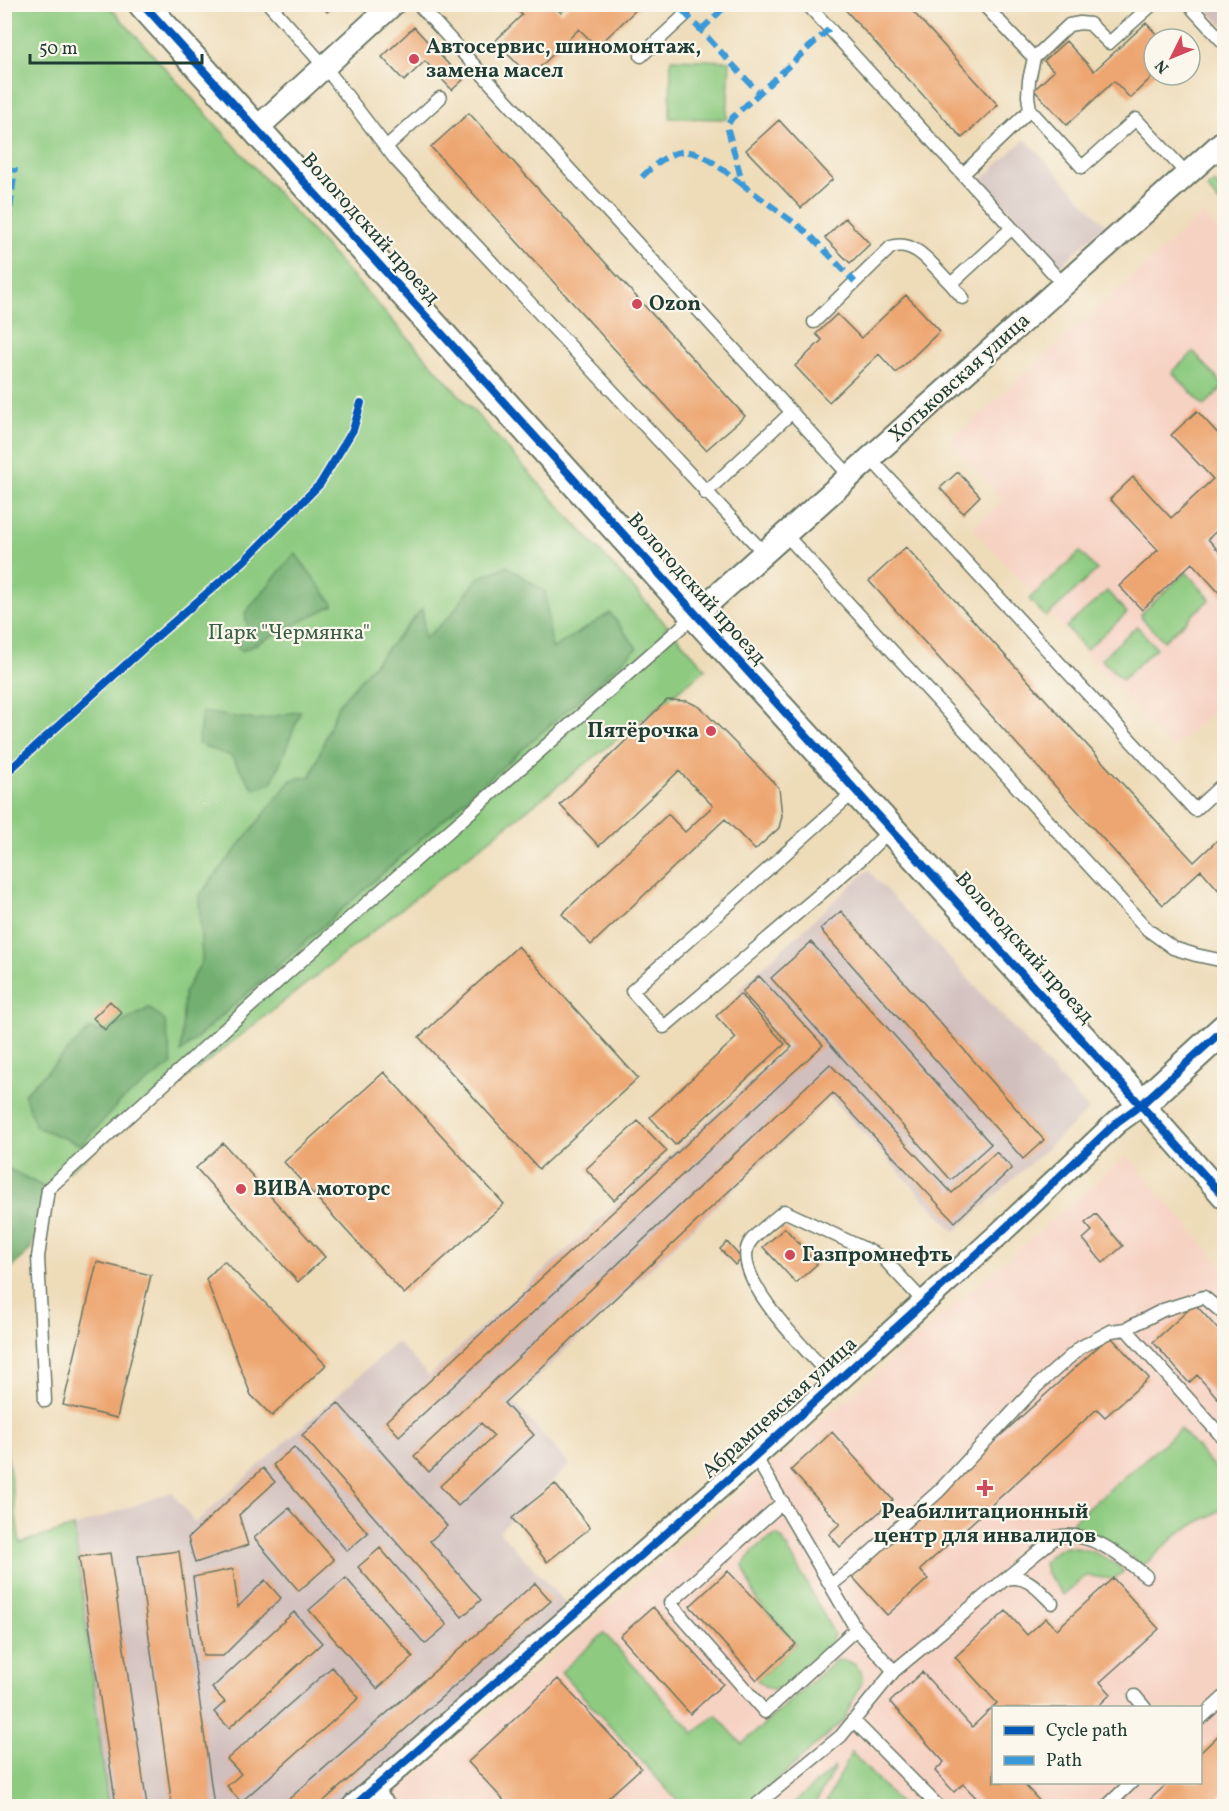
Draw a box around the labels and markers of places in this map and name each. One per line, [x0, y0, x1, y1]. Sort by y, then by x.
place label: Автосервис, шиномонтаж, замена масел [426, 33, 701, 86]
marker: Автосервис, шиномонтаж, замена масел [407, 52, 421, 66]
place label: Ozon [649, 290, 701, 319]
marker: Ozon [630, 297, 644, 311]
place label: Пятёрочка [587, 717, 699, 746]
marker: Пятёрочка [704, 724, 718, 738]
place label: ВИВА моторс [253, 1175, 390, 1204]
marker: ВИВА моторс [234, 1182, 248, 1196]
place label: Газпромнефть [802, 1241, 953, 1270]
marker: Газпромнефть [783, 1248, 797, 1262]
marker: Реабилитационный центр для инвалидов [976, 1479, 994, 1497]
place label: Реабилитационный центр для инвалидов [874, 1498, 1096, 1551]

